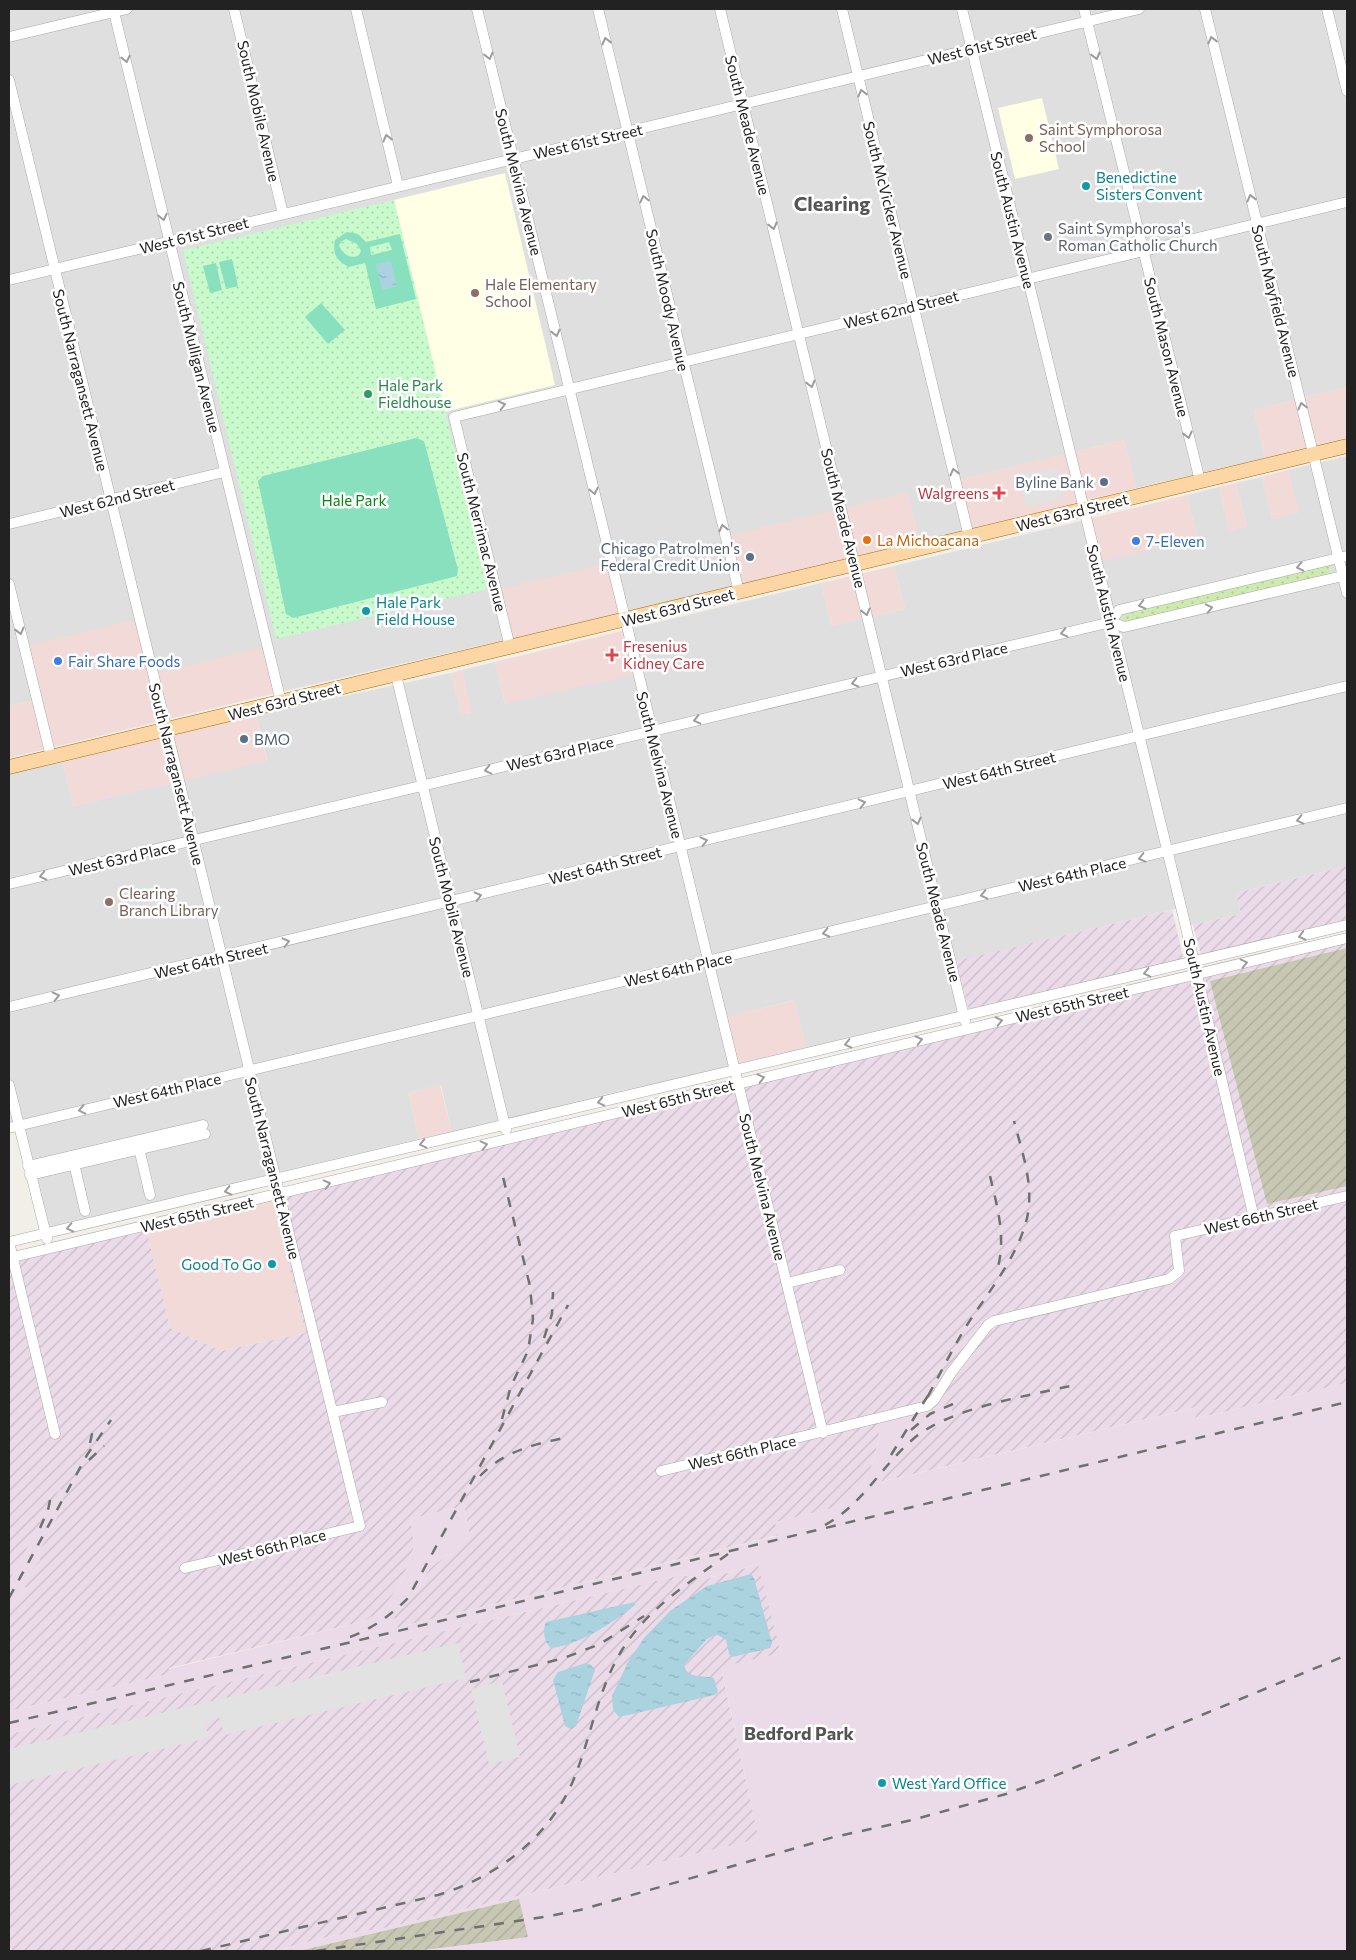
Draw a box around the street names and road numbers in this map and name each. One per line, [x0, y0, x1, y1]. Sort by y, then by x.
street label: West 61st Street [926, 24, 1038, 68]
street label: South Mobile Avenue [234, 39, 284, 183]
street label: South Meade Avenue [722, 53, 774, 197]
street label: South Melvina Avenue [492, 107, 546, 257]
street label: South McVicker Avenue [860, 119, 916, 281]
street label: West 61st Street [532, 120, 644, 162]
street label: South Austin Avenue [987, 150, 1039, 290]
street label: West 61st Street [138, 213, 250, 257]
street label: South Mayfield Avenue [1248, 223, 1304, 379]
street label: South Moody Avenue [643, 227, 693, 373]
street label: South Mason Avenue [1141, 275, 1193, 419]
street label: South Mulligan Avenue [169, 279, 225, 435]
street label: West 62nd Street [842, 286, 960, 332]
street label: South Narragansett Avenue [50, 287, 112, 473]
street label: South Meade Avenue [818, 446, 870, 590]
street label: South Merrimac Avenue [454, 451, 510, 613]
street label: West 62nd Street [58, 475, 176, 521]
street label: West 63rd Street [1014, 489, 1130, 535]
street label: South Austin Avenue [1083, 543, 1135, 683]
street label: West 63rd Street [620, 584, 736, 630]
street label: West 63rd Place [899, 638, 1009, 680]
street label: West 63rd Street [226, 678, 342, 724]
street label: South Narragansett Avenue [146, 681, 208, 867]
street label: South Melvina Avenue [633, 690, 687, 840]
street label: West 63rd Place [505, 732, 615, 774]
street label: West 64th Street [941, 747, 1057, 793]
street label: South Mobile Avenue [426, 835, 478, 979]
street label: West 63rd Place [67, 837, 177, 879]
street label: South Meade Avenue [913, 840, 965, 984]
street label: West 64th Street [547, 842, 663, 888]
street label: West 64th Place [1016, 853, 1128, 895]
street label: South Austin Avenue [1180, 936, 1230, 1078]
street label: West 64th Street [152, 938, 270, 982]
street label: West 64th Place [622, 948, 734, 990]
street label: West 65th Street [1014, 982, 1130, 1026]
street label: West 64th Place [111, 1069, 223, 1111]
street label: South Narragansett Avenue [242, 1075, 304, 1261]
street label: West 65th Street [620, 1075, 736, 1121]
street label: South Melvina Avenue [736, 1112, 790, 1262]
street label: West 65th Street [139, 1192, 255, 1236]
street label: West 66th Street [1202, 1194, 1320, 1238]
street label: West 66th Place [686, 1431, 798, 1473]
street label: West 66th Place [216, 1525, 328, 1569]

